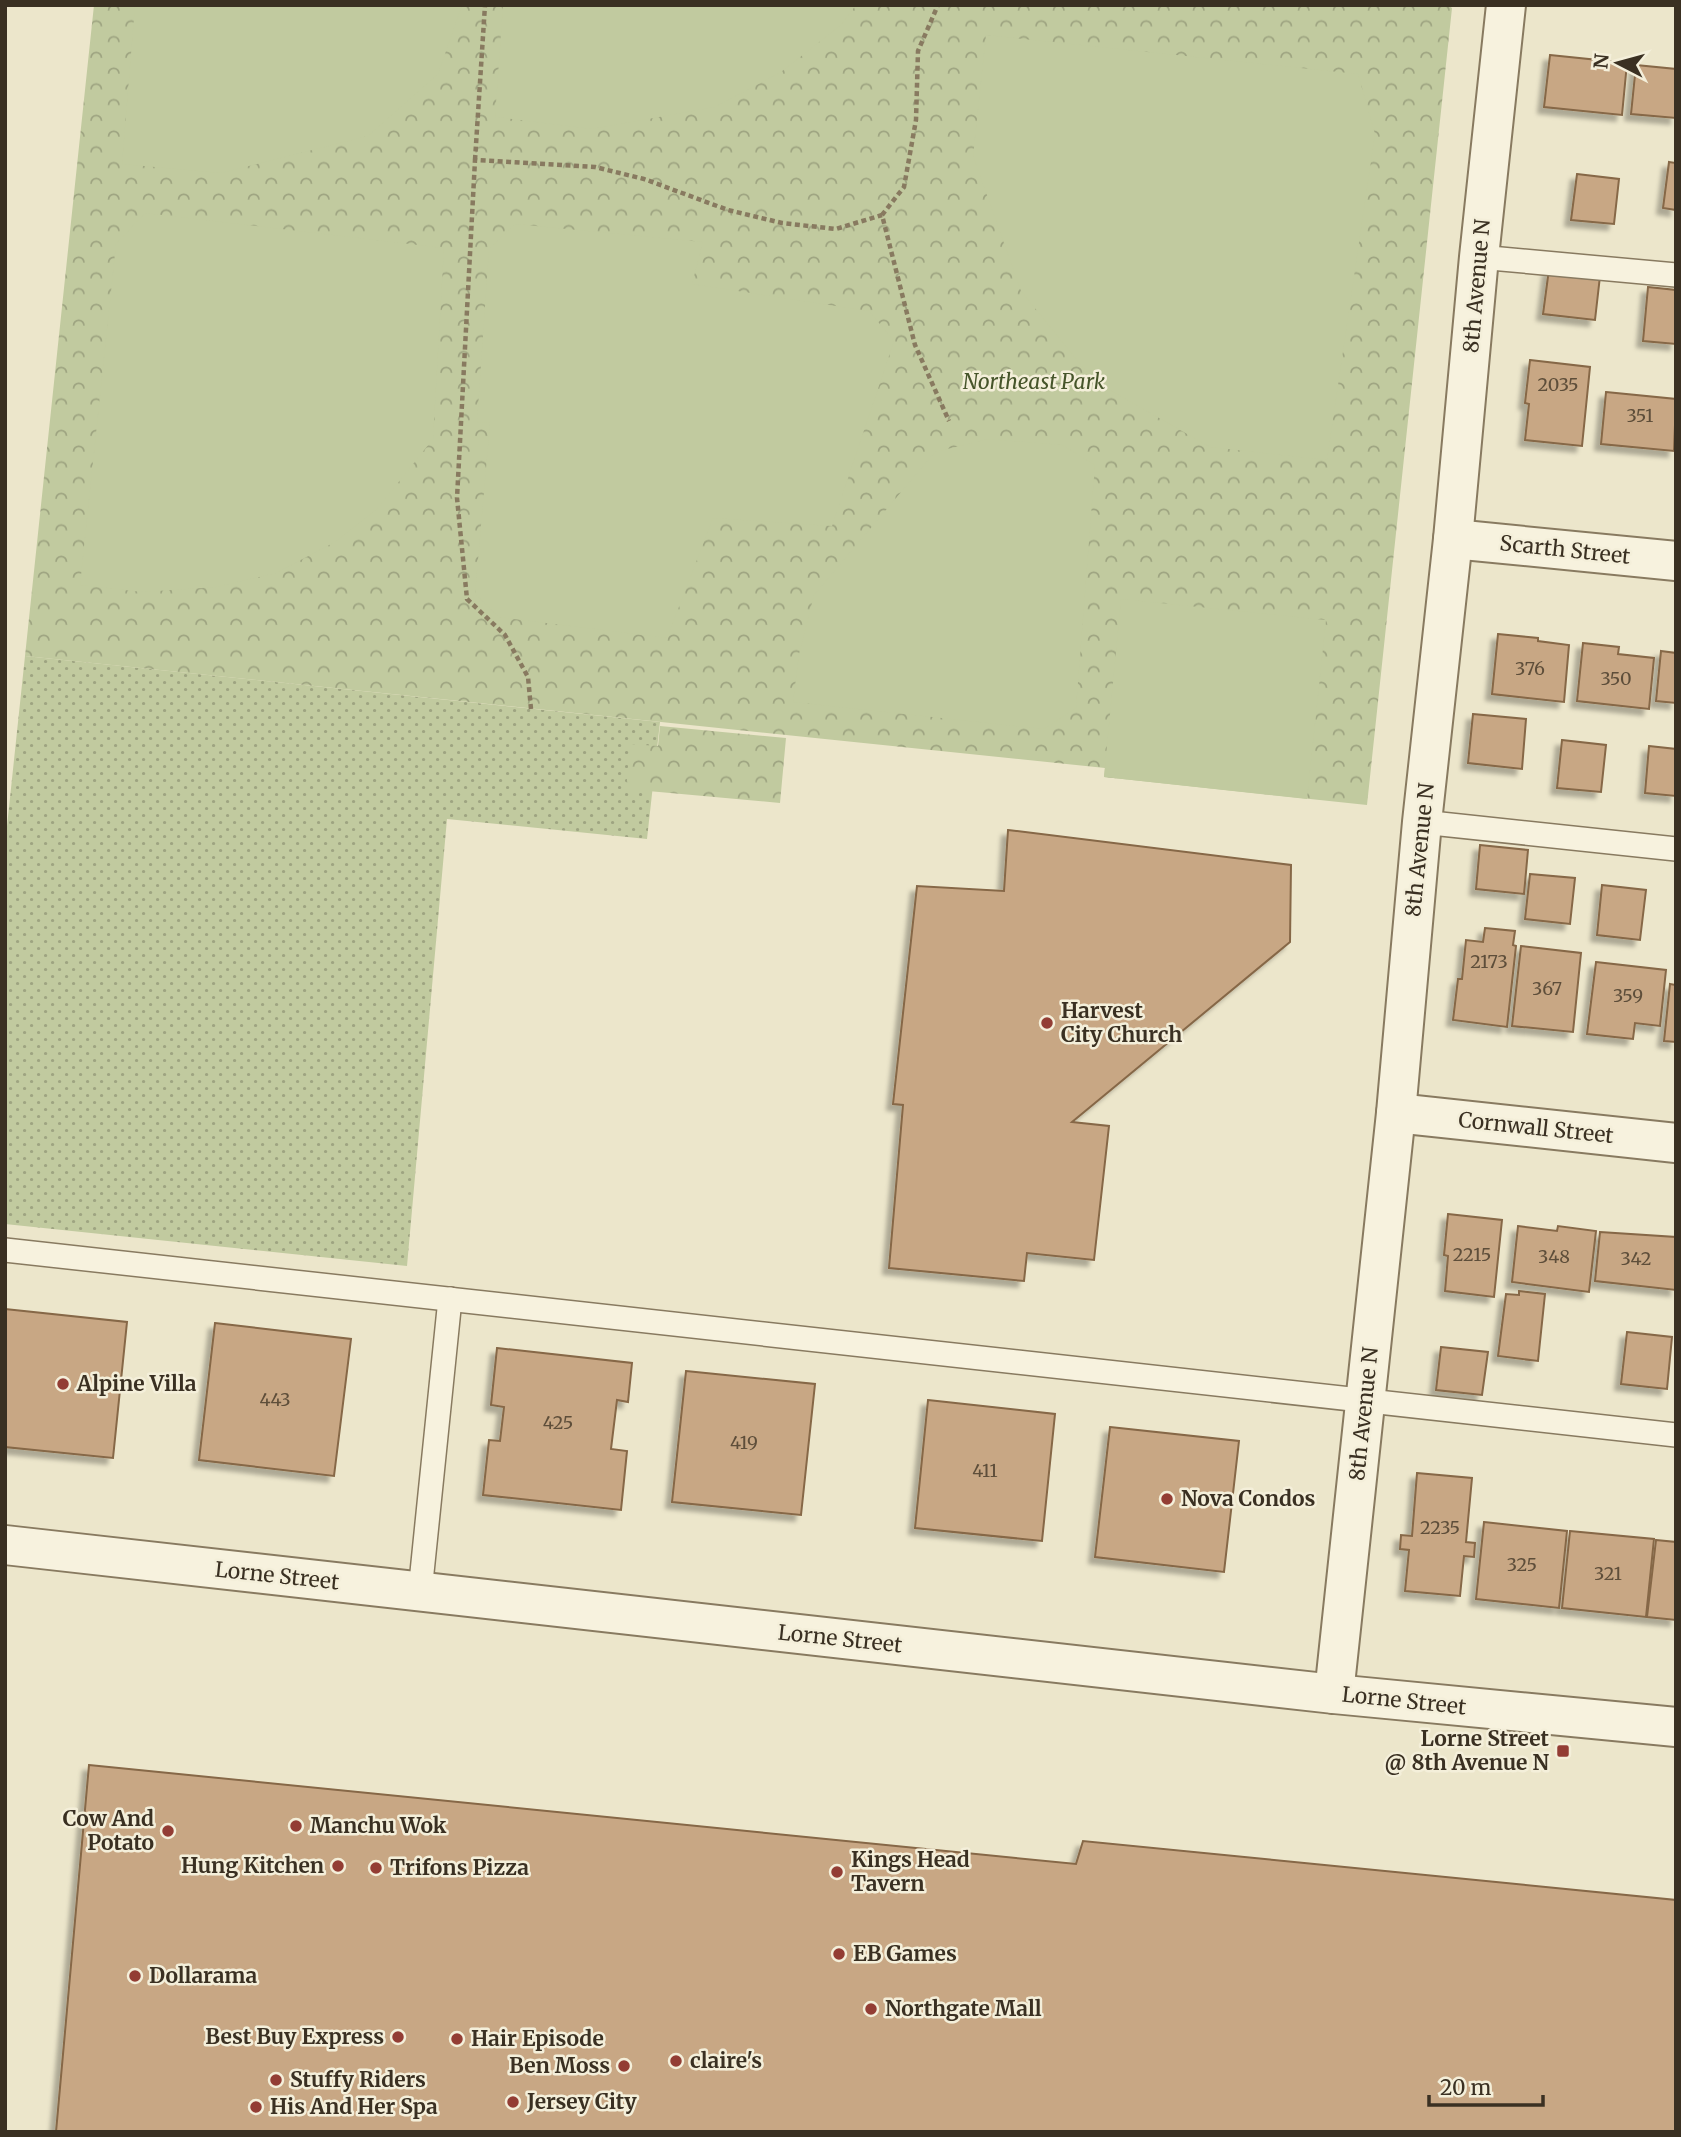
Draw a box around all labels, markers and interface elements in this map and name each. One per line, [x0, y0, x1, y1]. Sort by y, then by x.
north arrow [1583, 28, 1653, 98]
text: N [1588, 53, 1614, 70]
street label: 8th Avenue N [1457, 218, 1496, 354]
park label: Northeast Park [963, 368, 1106, 395]
house number: 2035 [1538, 373, 1578, 396]
house number: 351 [1626, 404, 1654, 427]
street label: Scarth Street [1498, 529, 1632, 570]
house number: 376 [1515, 657, 1545, 680]
house number: 350 [1600, 667, 1632, 690]
street label: 8th Avenue N [1399, 782, 1440, 918]
house number: 2173 [1470, 950, 1508, 973]
house number: 367 [1532, 977, 1562, 1000]
house number: 359 [1613, 984, 1643, 1007]
place label: Harvest City Church [1061, 997, 1182, 1048]
marker: Harvest City Church [1039, 1015, 1055, 1031]
street label: Cornwall Street [1457, 1106, 1615, 1149]
house number: 2215 [1453, 1243, 1491, 1266]
house number: 348 [1538, 1245, 1570, 1268]
house number: 342 [1621, 1247, 1651, 1270]
street label: 8th Avenue N [1343, 1346, 1384, 1482]
place label: Alpine Villa [76, 1370, 197, 1397]
marker: Alpine Villa [55, 1376, 71, 1392]
house number: 443 [260, 1388, 290, 1411]
house number: 425 [543, 1411, 573, 1434]
house number: 419 [730, 1431, 758, 1454]
house number: 411 [972, 1459, 998, 1482]
place label: Nova Condos [1181, 1485, 1316, 1512]
marker: Nova Condos [1159, 1491, 1175, 1507]
house number: 2235 [1420, 1516, 1460, 1539]
house number: 325 [1507, 1553, 1537, 1576]
street label: Lorne Street [214, 1556, 341, 1595]
house number: 321 [1594, 1562, 1622, 1585]
street label: Lorne Street [777, 1619, 904, 1658]
street label: Lorne Street [1341, 1681, 1468, 1720]
place label: Lorne Street @ 8th Avenue N [1384, 1725, 1550, 1776]
marker: Lorne Street @ 8th Avenue N [1555, 1743, 1571, 1759]
place label: Cow And Potato [63, 1805, 154, 1856]
place label: Manchu Wok [310, 1812, 447, 1839]
marker: Manchu Wok [288, 1818, 304, 1834]
marker: Cow And Potato [160, 1823, 176, 1839]
place label: Kings Head Tavern [851, 1846, 970, 1897]
place label: Hung Kitchen [181, 1852, 324, 1879]
place label: Trifons Pizza [390, 1854, 529, 1881]
marker: Hung Kitchen [330, 1858, 346, 1874]
marker: Trifons Pizza [368, 1860, 384, 1876]
marker: Kings Head Tavern [829, 1864, 845, 1880]
place label: EB Games [853, 1940, 957, 1967]
marker: EB Games [831, 1946, 847, 1962]
place label: Dollarama [149, 1962, 257, 1989]
marker: Dollarama [127, 1968, 143, 1984]
place label: Northgate Mall [885, 1995, 1042, 2022]
marker: Northgate Mall [863, 2001, 879, 2017]
place label: Best Buy Express [205, 2023, 384, 2050]
place label: Hair Episode [471, 2025, 604, 2052]
marker: Best Buy Express [390, 2029, 406, 2045]
marker: Hair Episode [449, 2031, 465, 2047]
place label: claire's [690, 2047, 762, 2074]
place label: Ben Moss [509, 2052, 610, 2079]
marker: claire's [668, 2053, 684, 2069]
marker: Ben Moss [616, 2058, 632, 2074]
scale bar [1429, 2064, 1543, 2108]
place label: Stuffy Riders [290, 2066, 426, 2093]
marker: Stuffy Riders [268, 2072, 284, 2088]
text: 20 m [1440, 2074, 1492, 2101]
place label: Jersey City [526, 2088, 637, 2115]
place label: His And Her Spa [270, 2093, 438, 2120]
marker: Jersey City [505, 2094, 521, 2110]
marker: His And Her Spa [248, 2099, 264, 2115]

